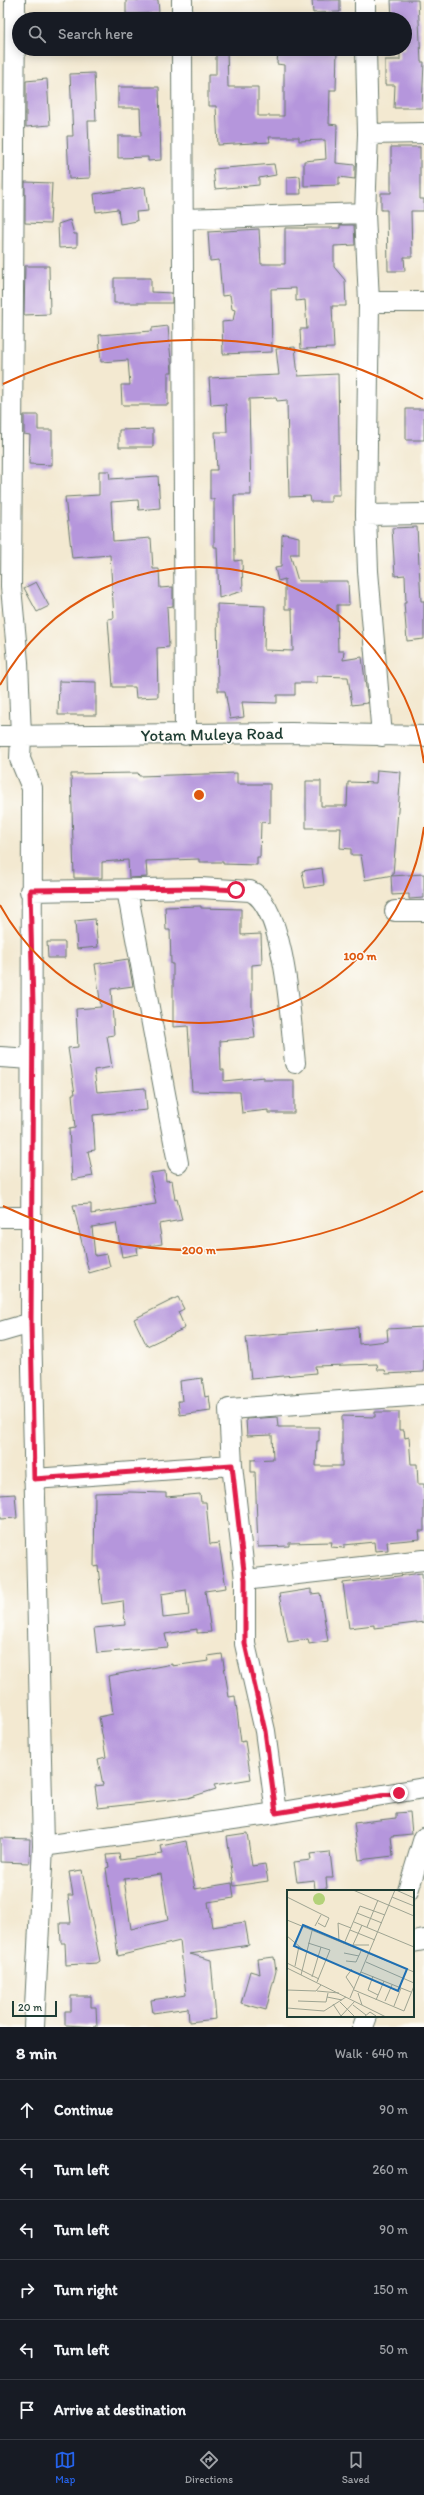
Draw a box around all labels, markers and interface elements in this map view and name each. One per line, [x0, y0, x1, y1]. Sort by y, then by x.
search box [12, 12, 412, 56]
icon: search [26, 23, 48, 45]
text: Search here [58, 25, 133, 43]
street label: Yotam Muleya Road [141, 723, 283, 745]
centre of rings [192, 788, 206, 802]
route start [227, 881, 245, 899]
text: 100 m [343, 949, 377, 963]
text: 200 m [182, 1243, 217, 1257]
route end [390, 1784, 408, 1802]
inset map [287, 1890, 414, 2017]
scale bar [12, 1999, 57, 2018]
text: 20 m [18, 2001, 42, 2014]
text: 8 min [16, 2043, 57, 2063]
text: Walk · 640 m [335, 2046, 408, 2061]
icon: ahead [16, 2099, 38, 2121]
text: Continue [54, 2101, 113, 2119]
text: 90 m [379, 2102, 408, 2117]
icon: left [16, 2159, 38, 2181]
text: Turn left [54, 2161, 109, 2179]
text: 260 m [372, 2162, 408, 2177]
icon: left [16, 2219, 38, 2241]
text: Turn left [54, 2221, 109, 2239]
text: 90 m [379, 2222, 408, 2237]
icon: right [16, 2279, 38, 2301]
text: Turn right [54, 2281, 118, 2299]
text: 150 m [373, 2282, 408, 2297]
icon: left [16, 2339, 38, 2361]
text: Turn left [54, 2341, 109, 2359]
text: 50 m [379, 2342, 408, 2357]
icon: arrive [16, 2399, 38, 2421]
text: Arrive at destination [54, 2401, 186, 2419]
tab: Map [54, 2449, 76, 2486]
tab: Directions [185, 2449, 233, 2486]
tab: Saved [342, 2449, 370, 2486]

